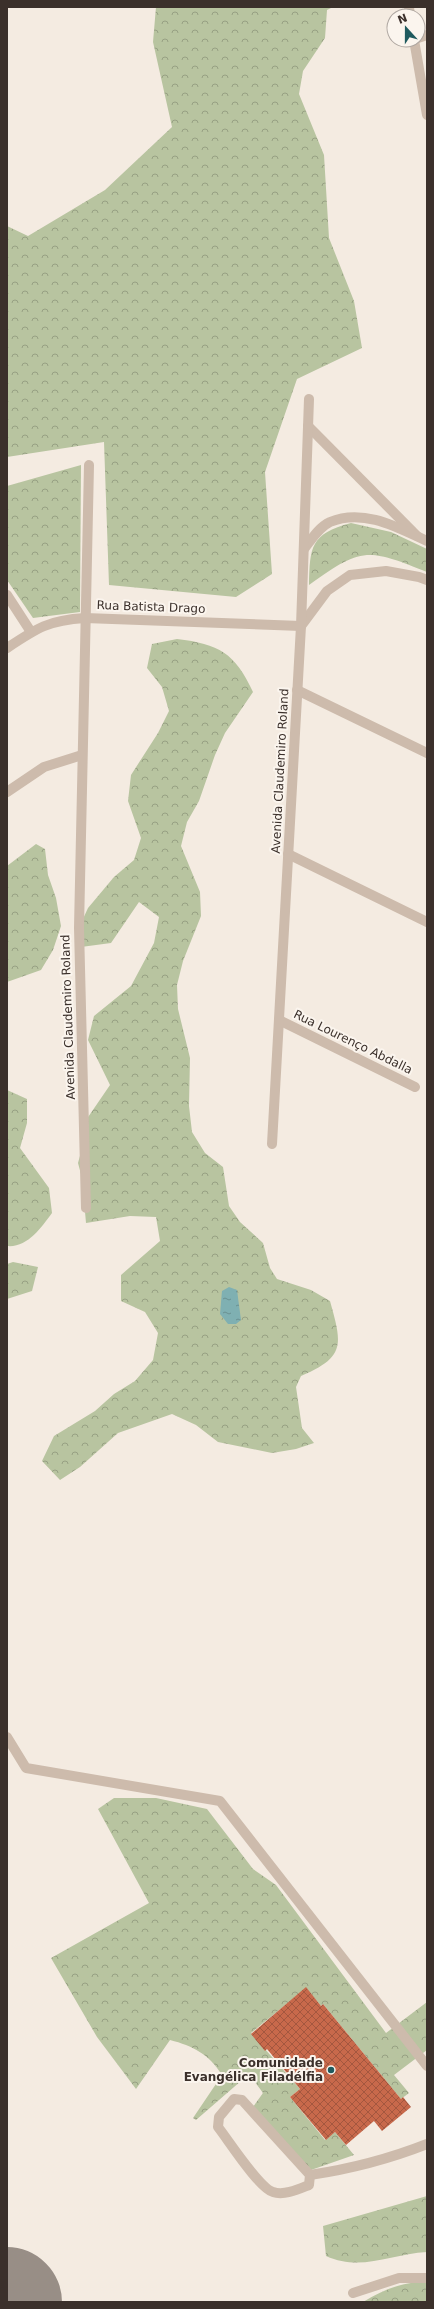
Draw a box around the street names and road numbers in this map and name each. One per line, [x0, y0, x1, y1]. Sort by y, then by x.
street label: Rua Batista Drago [96, 598, 206, 616]
street label: Avenida Claudemiro Roland [269, 688, 291, 854]
street label: Avenida Claudemiro Roland [58, 934, 78, 1100]
street label: Rua Lourenço Abdalla [291, 1007, 415, 1077]

